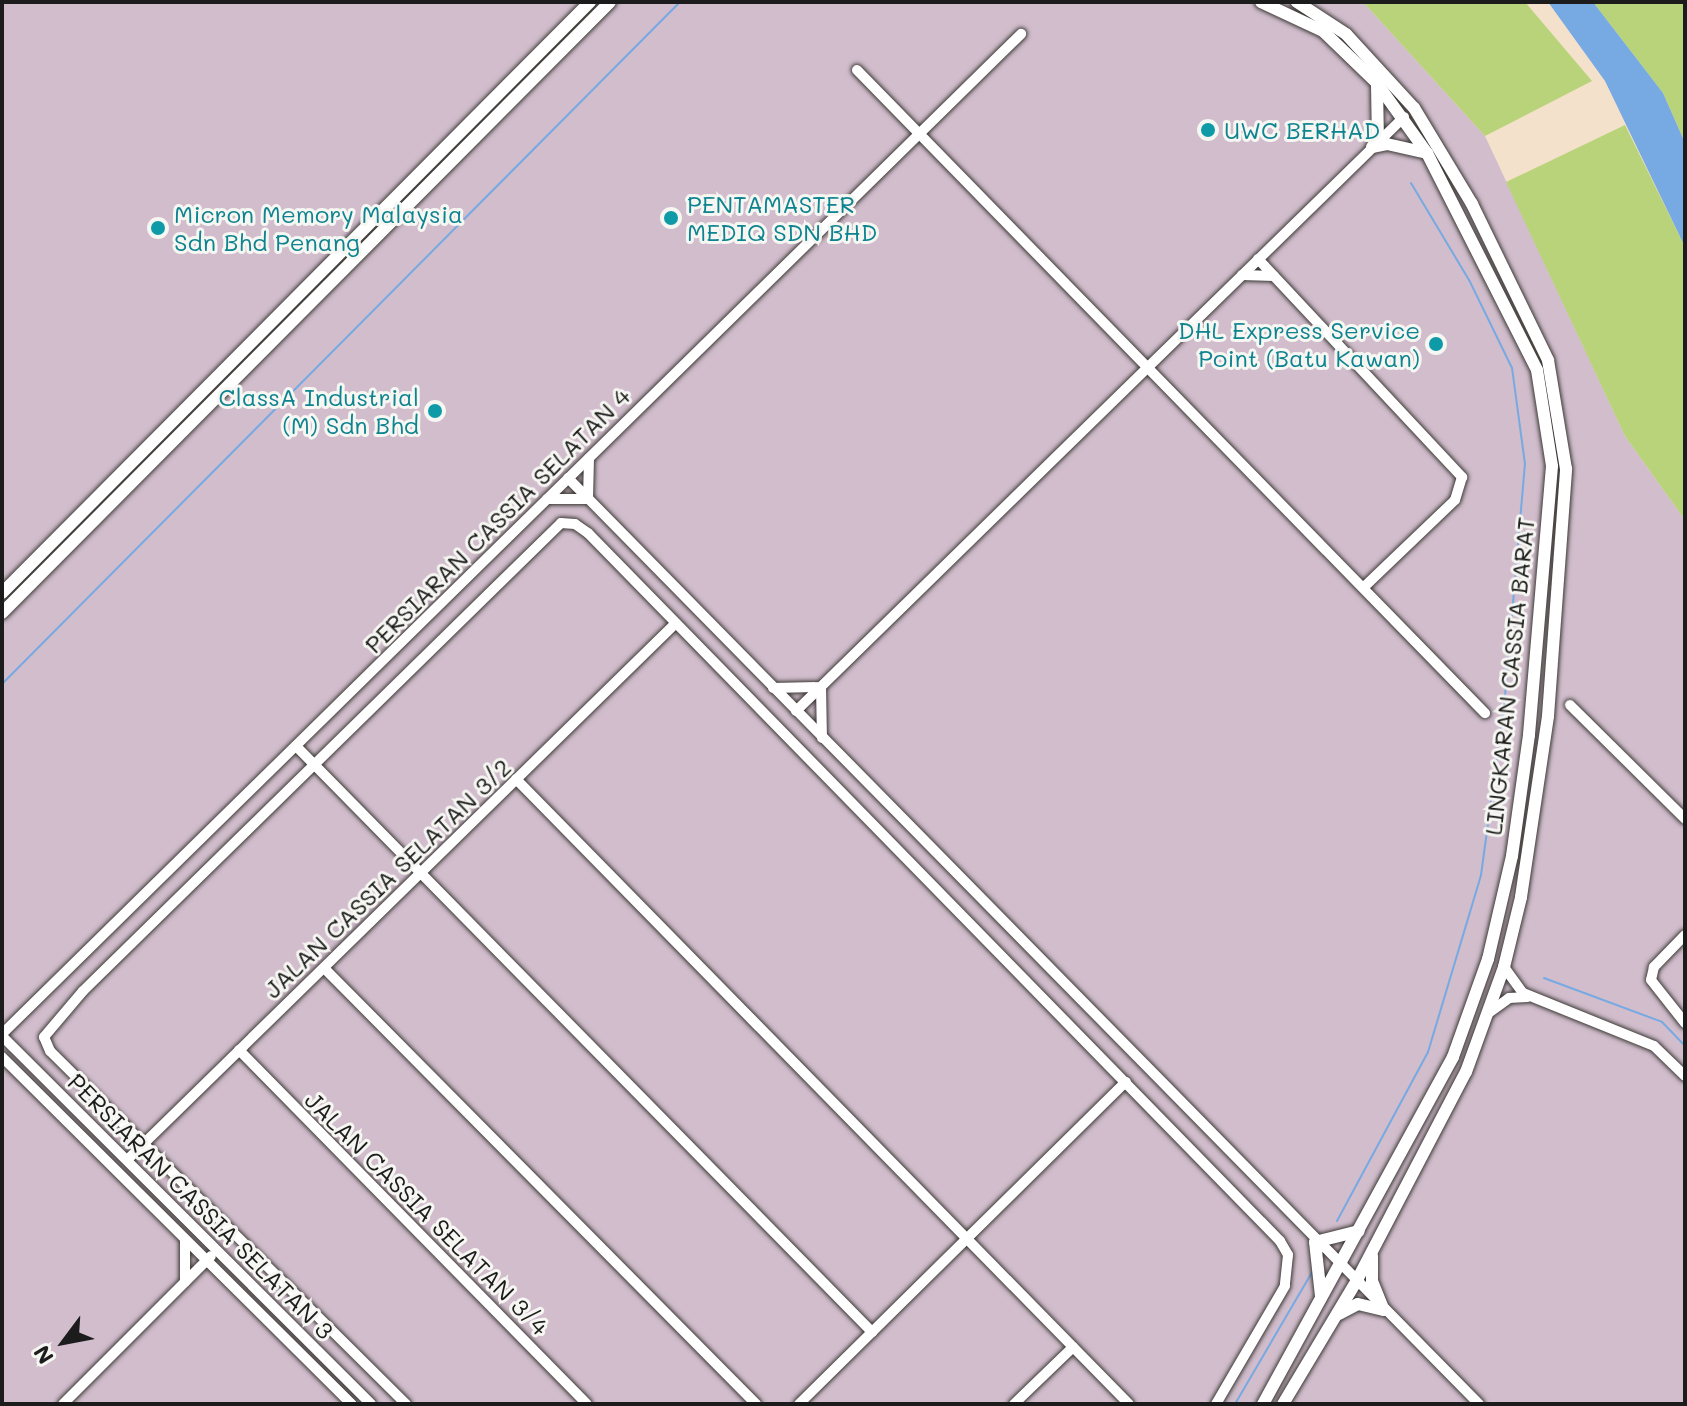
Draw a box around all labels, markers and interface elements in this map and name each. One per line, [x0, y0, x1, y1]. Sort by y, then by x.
place label: UWC BERHAD [1224, 116, 1380, 144]
marker: UWC BERHAD [1199, 121, 1217, 139]
place label: PENTAMASTER MEDIQ SDN BHD [687, 190, 877, 246]
place label: Micron Memory Malaysia Sdn Bhd Penang [174, 200, 463, 256]
marker: PENTAMASTER MEDIQ SDN BHD [662, 209, 680, 227]
marker: Micron Memory Malaysia Sdn Bhd Penang [149, 219, 167, 237]
place label: DHL Express Service Point (Batu Kawan) [1178, 316, 1420, 372]
marker: DHL Express Service Point (Batu Kawan) [1427, 335, 1445, 353]
street label: PERSIARAN CASSIA SELATAN 4 [358, 381, 636, 659]
place label: ClassA Industrial (M) Sdn Bhd [219, 383, 419, 439]
marker: ClassA Industrial (M) Sdn Bhd [426, 402, 444, 420]
street label: LINGKARAN CASSIA BARAT [1478, 516, 1540, 836]
street label: JALAN CASSIA SELATAN 3/2 [258, 752, 516, 1004]
street label: PERSIARAN CASSIA SELATAN 3 [62, 1067, 340, 1345]
street label: JALAN CASSIA SELATAN 3/4 [299, 1085, 555, 1341]
north arrow [24, 1302, 104, 1382]
text: N [27, 1340, 60, 1370]

